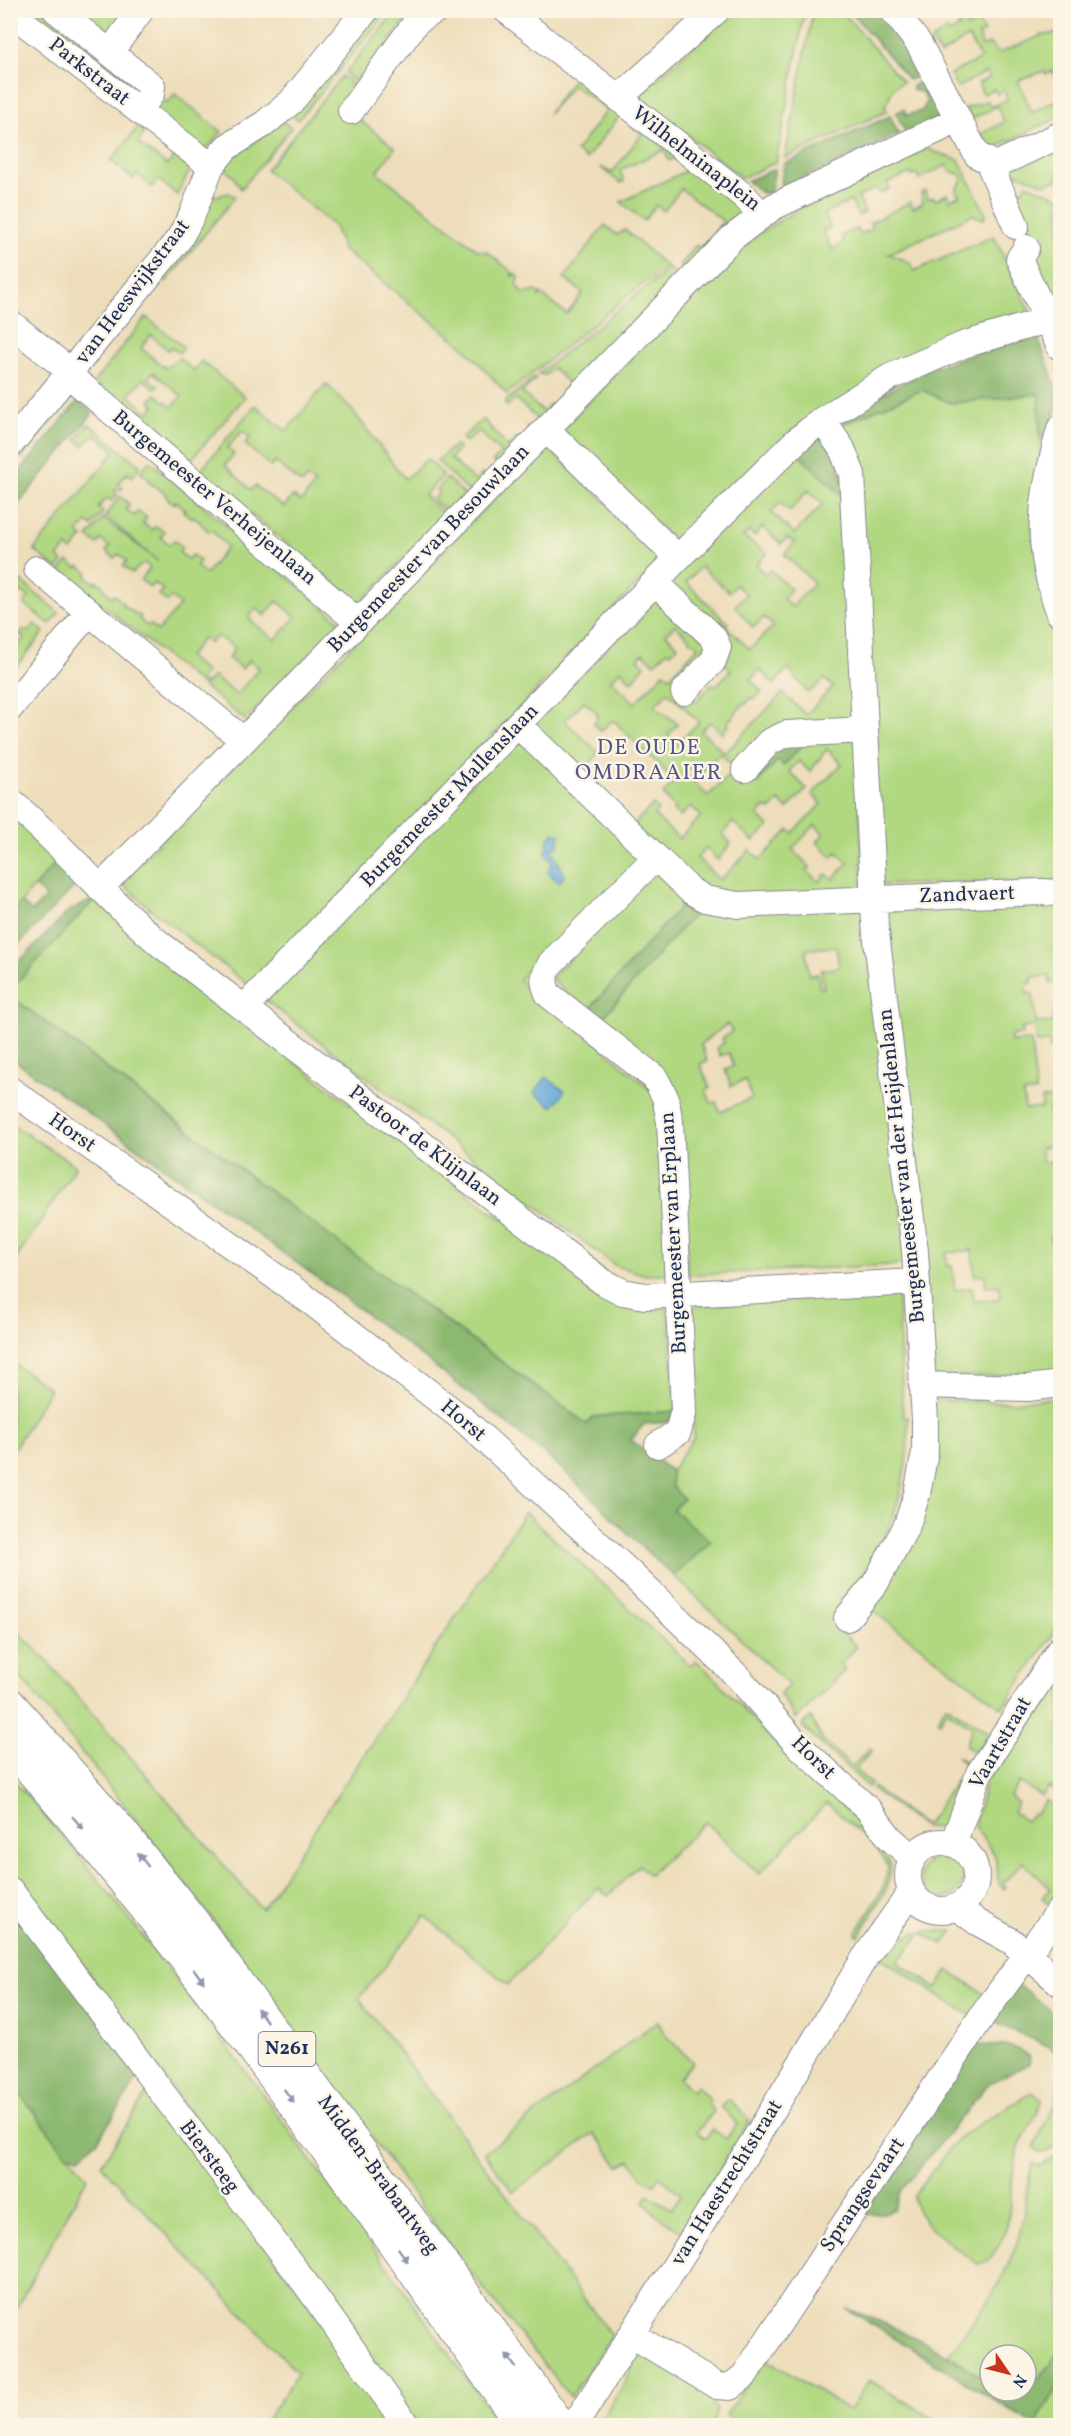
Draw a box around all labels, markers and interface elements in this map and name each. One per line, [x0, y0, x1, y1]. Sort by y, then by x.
street label: Parkstraat [42, 31, 136, 113]
street label: Wilhelminaplein [625, 99, 767, 219]
street label: van Heeswijkstraat [69, 213, 197, 371]
street label: Burgemeester Verheijenlaan [105, 404, 323, 592]
street label: Burgemeester van Besouwlaan [321, 438, 537, 660]
street label: Burgemeester Mallenslaan [354, 698, 546, 894]
district label: DE OUDE OMDRAAIER [575, 733, 723, 789]
street label: Zandvaert [919, 879, 1015, 911]
street label: Burgemeester van der Heijdenlaan [871, 1007, 933, 1325]
street label: Pastoor de Klijnlaan [342, 1079, 508, 1213]
street label: Horst [42, 1106, 102, 1160]
street label: Burgemeester van Erplaan [653, 1111, 695, 1355]
street label: Horst [434, 1393, 492, 1449]
street label: Vaartstraat [963, 1691, 1039, 1795]
street label: Horst [784, 1729, 842, 1787]
one-way arrow [72, 1815, 85, 1831]
one-way arrow [137, 1852, 150, 1868]
one-way arrow [193, 1968, 206, 1984]
one-way arrow [256, 2007, 268, 2023]
road number: N261 [258, 2032, 316, 2066]
one-way arrow [283, 2088, 295, 2104]
street label: Midden-Brabantweg [310, 2089, 446, 2261]
street label: van Haestrechtstraat [664, 2094, 790, 2272]
street label: Biersteeg [172, 2114, 246, 2200]
street label: Sprangsevaart [814, 2132, 912, 2258]
one-way arrow [396, 2247, 408, 2262]
north arrow [978, 2343, 1038, 2403]
one-way arrow [505, 2353, 517, 2369]
text: N [1006, 2369, 1031, 2392]

